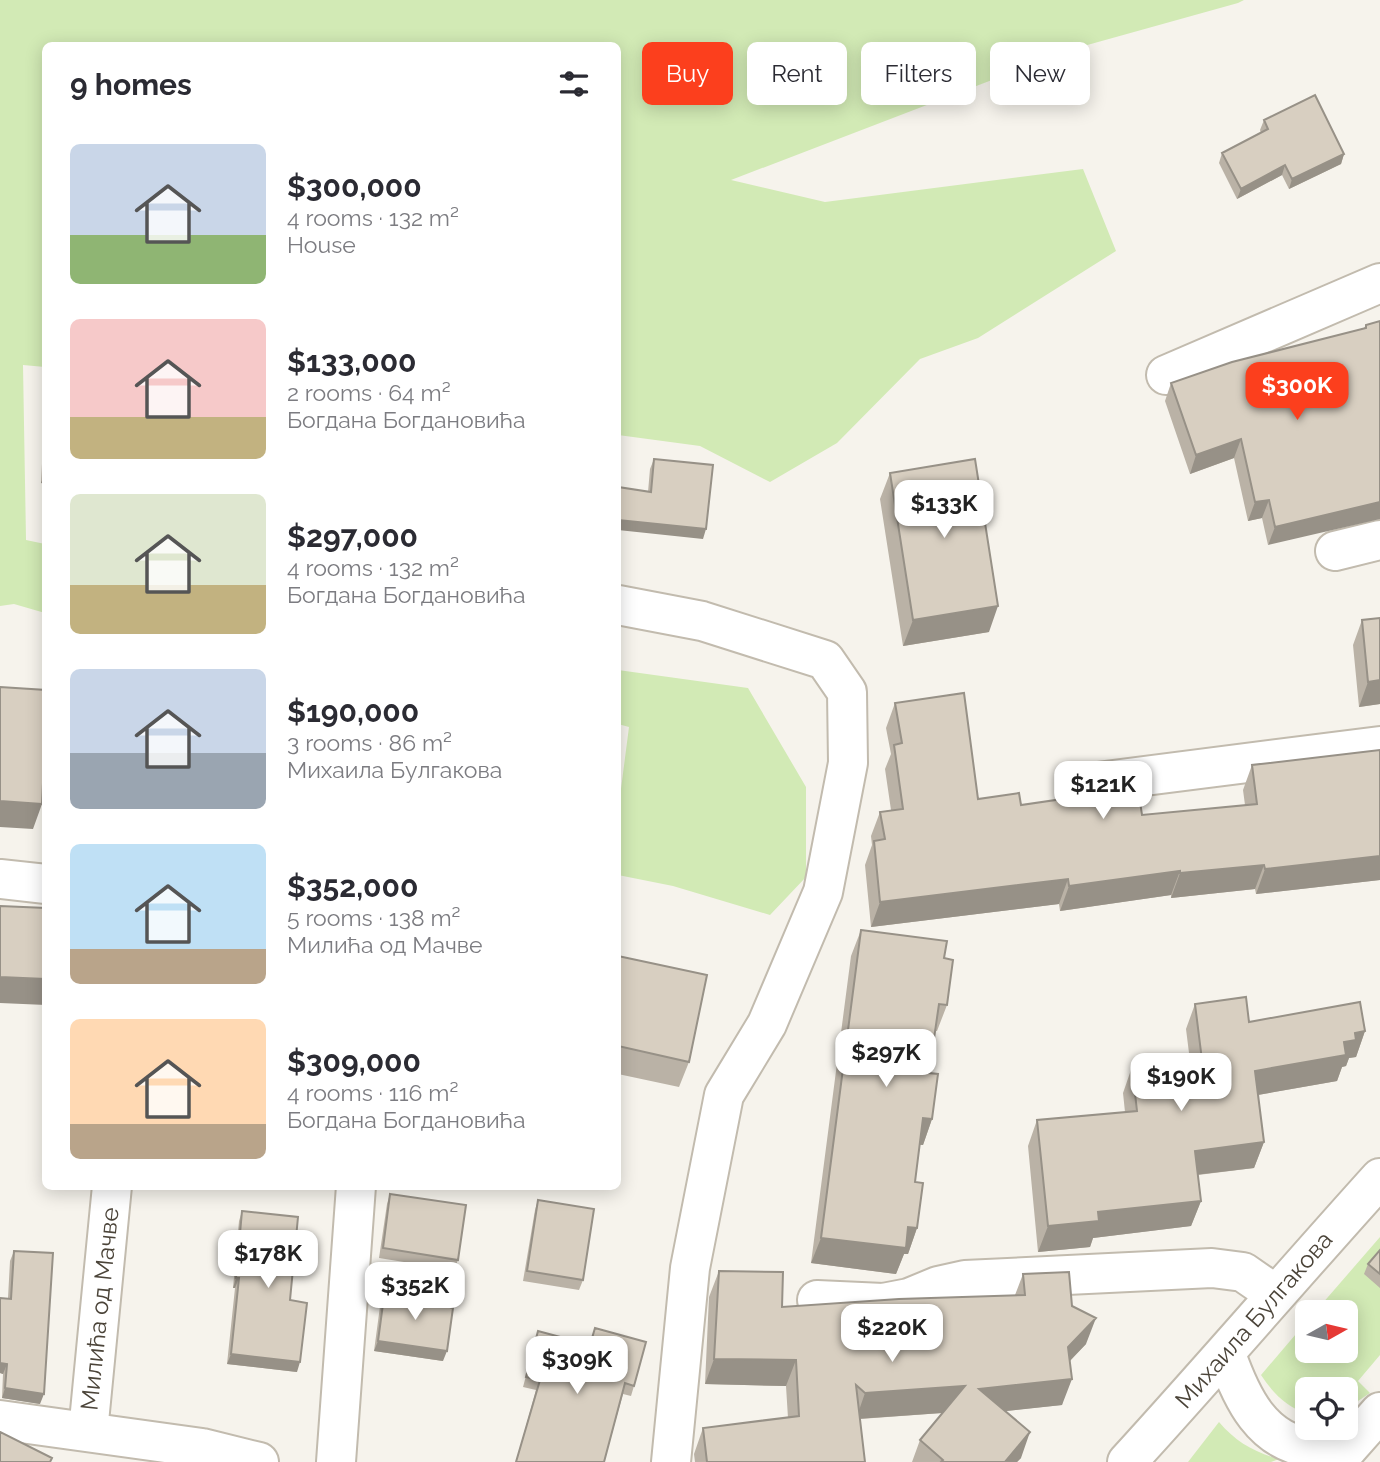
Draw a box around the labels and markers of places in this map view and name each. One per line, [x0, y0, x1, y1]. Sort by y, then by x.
pin: $300K [1248, 362, 1346, 422]
pin: $133K [895, 480, 993, 540]
pin: $121K [1054, 762, 1152, 821]
pin: $297K [837, 1030, 935, 1089]
pin: $190K [1132, 1054, 1230, 1113]
pin: $178K [219, 1230, 317, 1290]
pin: $352K [366, 1262, 464, 1322]
pin: $220K [843, 1304, 941, 1364]
pin: $309K [528, 1336, 626, 1396]

